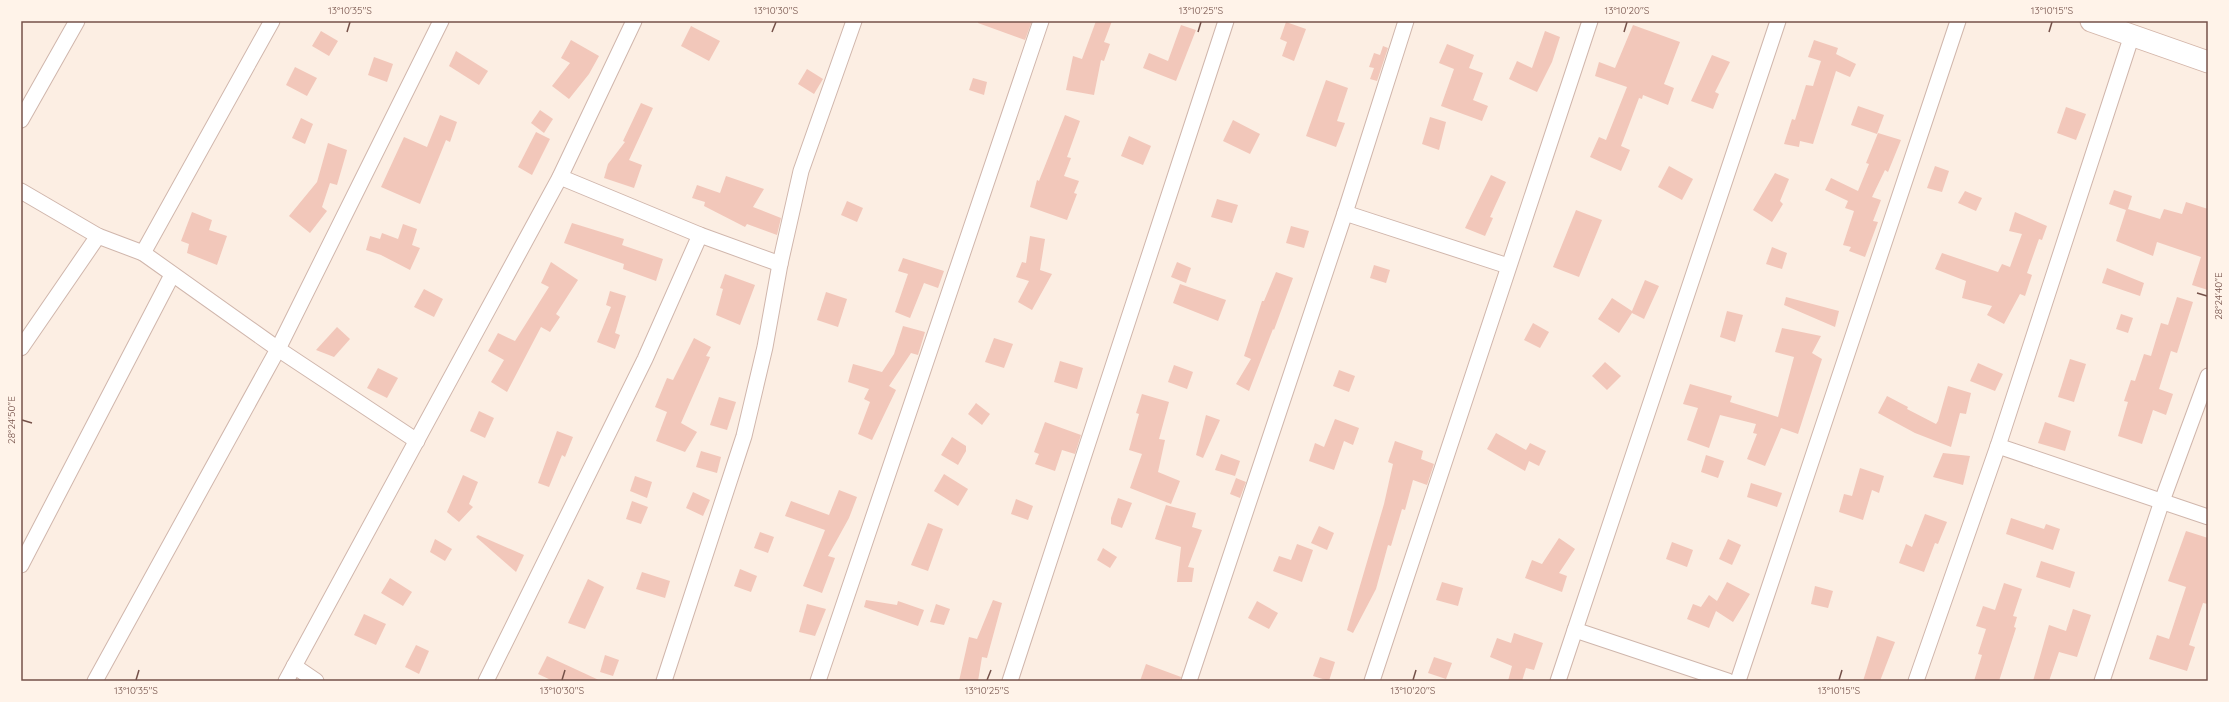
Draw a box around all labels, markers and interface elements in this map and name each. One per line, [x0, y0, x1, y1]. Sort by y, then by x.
text: 13°10'35"S [328, 4, 372, 17]
text: 13°10'30"S [754, 4, 799, 17]
text: 13°10'25"S [1179, 4, 1224, 17]
text: 13°10'20"S [1605, 4, 1650, 17]
text: 13°10'15"S [2031, 4, 2074, 17]
text: 28°24'40"E [2212, 272, 2225, 320]
text: 28°24'50"E [5, 396, 18, 444]
text: 13°10'35"S [114, 684, 158, 697]
text: 13°10'30"S [540, 684, 585, 697]
text: 13°10'25"S [965, 684, 1010, 697]
text: 13°10'20"S [1391, 684, 1436, 697]
text: 13°10'15"S [1818, 684, 1861, 697]

